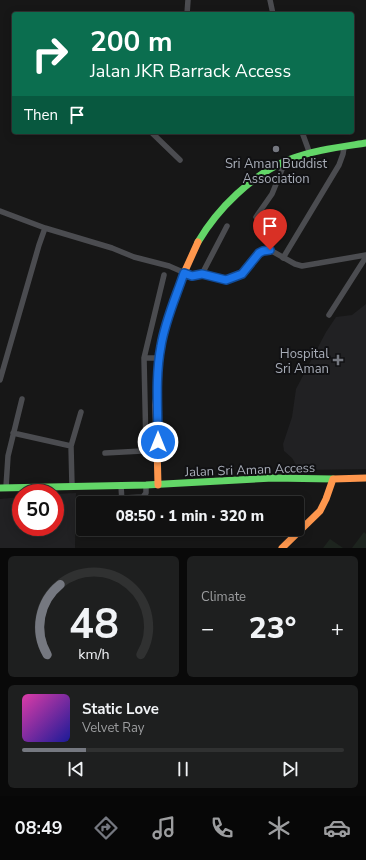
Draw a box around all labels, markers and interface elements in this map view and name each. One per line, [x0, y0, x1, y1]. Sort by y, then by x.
text: 200 m [90, 23, 173, 61]
icon: right [24, 28, 76, 80]
text: Jalan JKR Barrack Access [90, 59, 291, 83]
icon: arrive [66, 104, 88, 126]
text: Then [24, 105, 58, 125]
marker: Sri Aman Buddist Association [271, 144, 281, 154]
place label: Sri Aman Buddist Association [225, 155, 328, 188]
pin [253, 209, 287, 250]
icon: arrive [259, 215, 281, 237]
place label: Hospital Sri Aman [275, 345, 329, 378]
marker: Hospital Sri Aman [332, 354, 344, 366]
position arrow [137, 421, 179, 463]
street label: Jalan Sri Aman Access [184, 459, 316, 481]
speed limit sign: 50 [12, 484, 64, 536]
text: 08:50 · 1 min · 320 m [116, 506, 264, 526]
text: Climate [201, 588, 246, 606]
text: 48 [69, 595, 118, 652]
text: 23° [249, 608, 296, 649]
text: − [201, 614, 214, 644]
text: + [331, 614, 344, 644]
text: km/h [78, 644, 109, 663]
text: Static Love [82, 699, 159, 719]
text: Velvet Ray [82, 719, 144, 737]
icon: previous [65, 758, 87, 780]
icon: pause [172, 758, 194, 780]
icon: next [279, 758, 301, 780]
icon: directions [92, 814, 120, 842]
icon: music [150, 814, 178, 842]
icon: phone [208, 814, 236, 842]
icon: climate [265, 814, 293, 842]
icon: car [323, 814, 351, 842]
text: 08:49 [15, 816, 63, 840]

